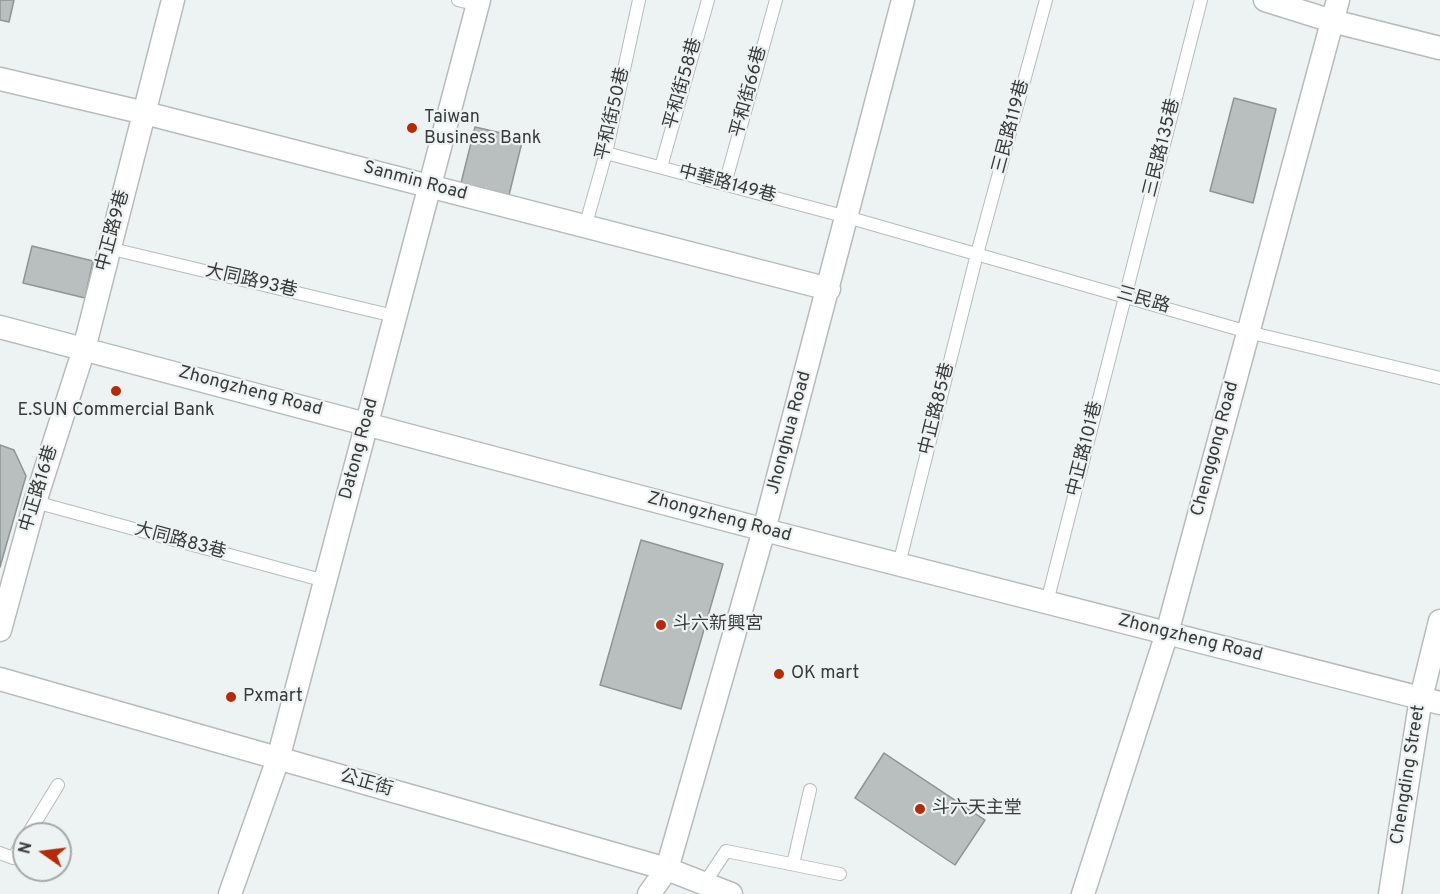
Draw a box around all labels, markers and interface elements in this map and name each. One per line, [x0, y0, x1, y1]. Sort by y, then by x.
street label: 平和街58巷 [661, 36, 707, 132]
street label: 平和街66巷 [727, 44, 773, 140]
street label: 平和街50巷 [593, 65, 635, 163]
street label: 三民路119巷 [989, 78, 1035, 176]
street label: 三民路135巷 [1140, 97, 1186, 199]
place label: Taiwan Business Bank [424, 107, 541, 150]
marker: Taiwan Business Bank [405, 121, 419, 135]
street label: Sanmin Road [361, 158, 469, 206]
street label: 中華路149巷 [676, 162, 778, 208]
street label: 中正路9巷 [93, 188, 135, 274]
street label: 大同路93巷 [203, 261, 299, 303]
street label: 三民路 [1114, 283, 1172, 319]
street label: 中正路85巷 [916, 361, 960, 457]
street label: Zhongzheng Road [176, 362, 324, 422]
street label: Jhonghua Road [763, 369, 817, 497]
street label: Chenggong Road [1188, 379, 1244, 519]
marker: E.SUN Commercial Bank [109, 384, 123, 398]
street label: Datong Road [336, 396, 384, 502]
street label: 中正路101巷 [1064, 399, 1108, 499]
place label: E.SUN Commercial Bank [17, 400, 215, 422]
street label: 中正路16巷 [17, 443, 63, 535]
street label: Zhongzheng Road [645, 488, 793, 548]
street label: 大同路83巷 [132, 519, 228, 565]
street label: Zhongzheng Road [1115, 611, 1265, 667]
place label: 斗六新興宮 [673, 614, 763, 636]
marker: 斗六新興宮 [654, 618, 668, 632]
place label: OK mart [791, 663, 859, 685]
marker: OK mart [772, 667, 786, 681]
place label: Pxmart [243, 686, 303, 708]
marker: Pxmart [224, 690, 238, 704]
street label: Chengding Street [1387, 703, 1431, 847]
street label: 公正街 [337, 766, 395, 802]
place label: 斗六天主堂 [932, 798, 1022, 820]
marker: 斗六天主堂 [913, 802, 927, 816]
north arrow [12, 822, 72, 882]
text: N [15, 840, 38, 856]

